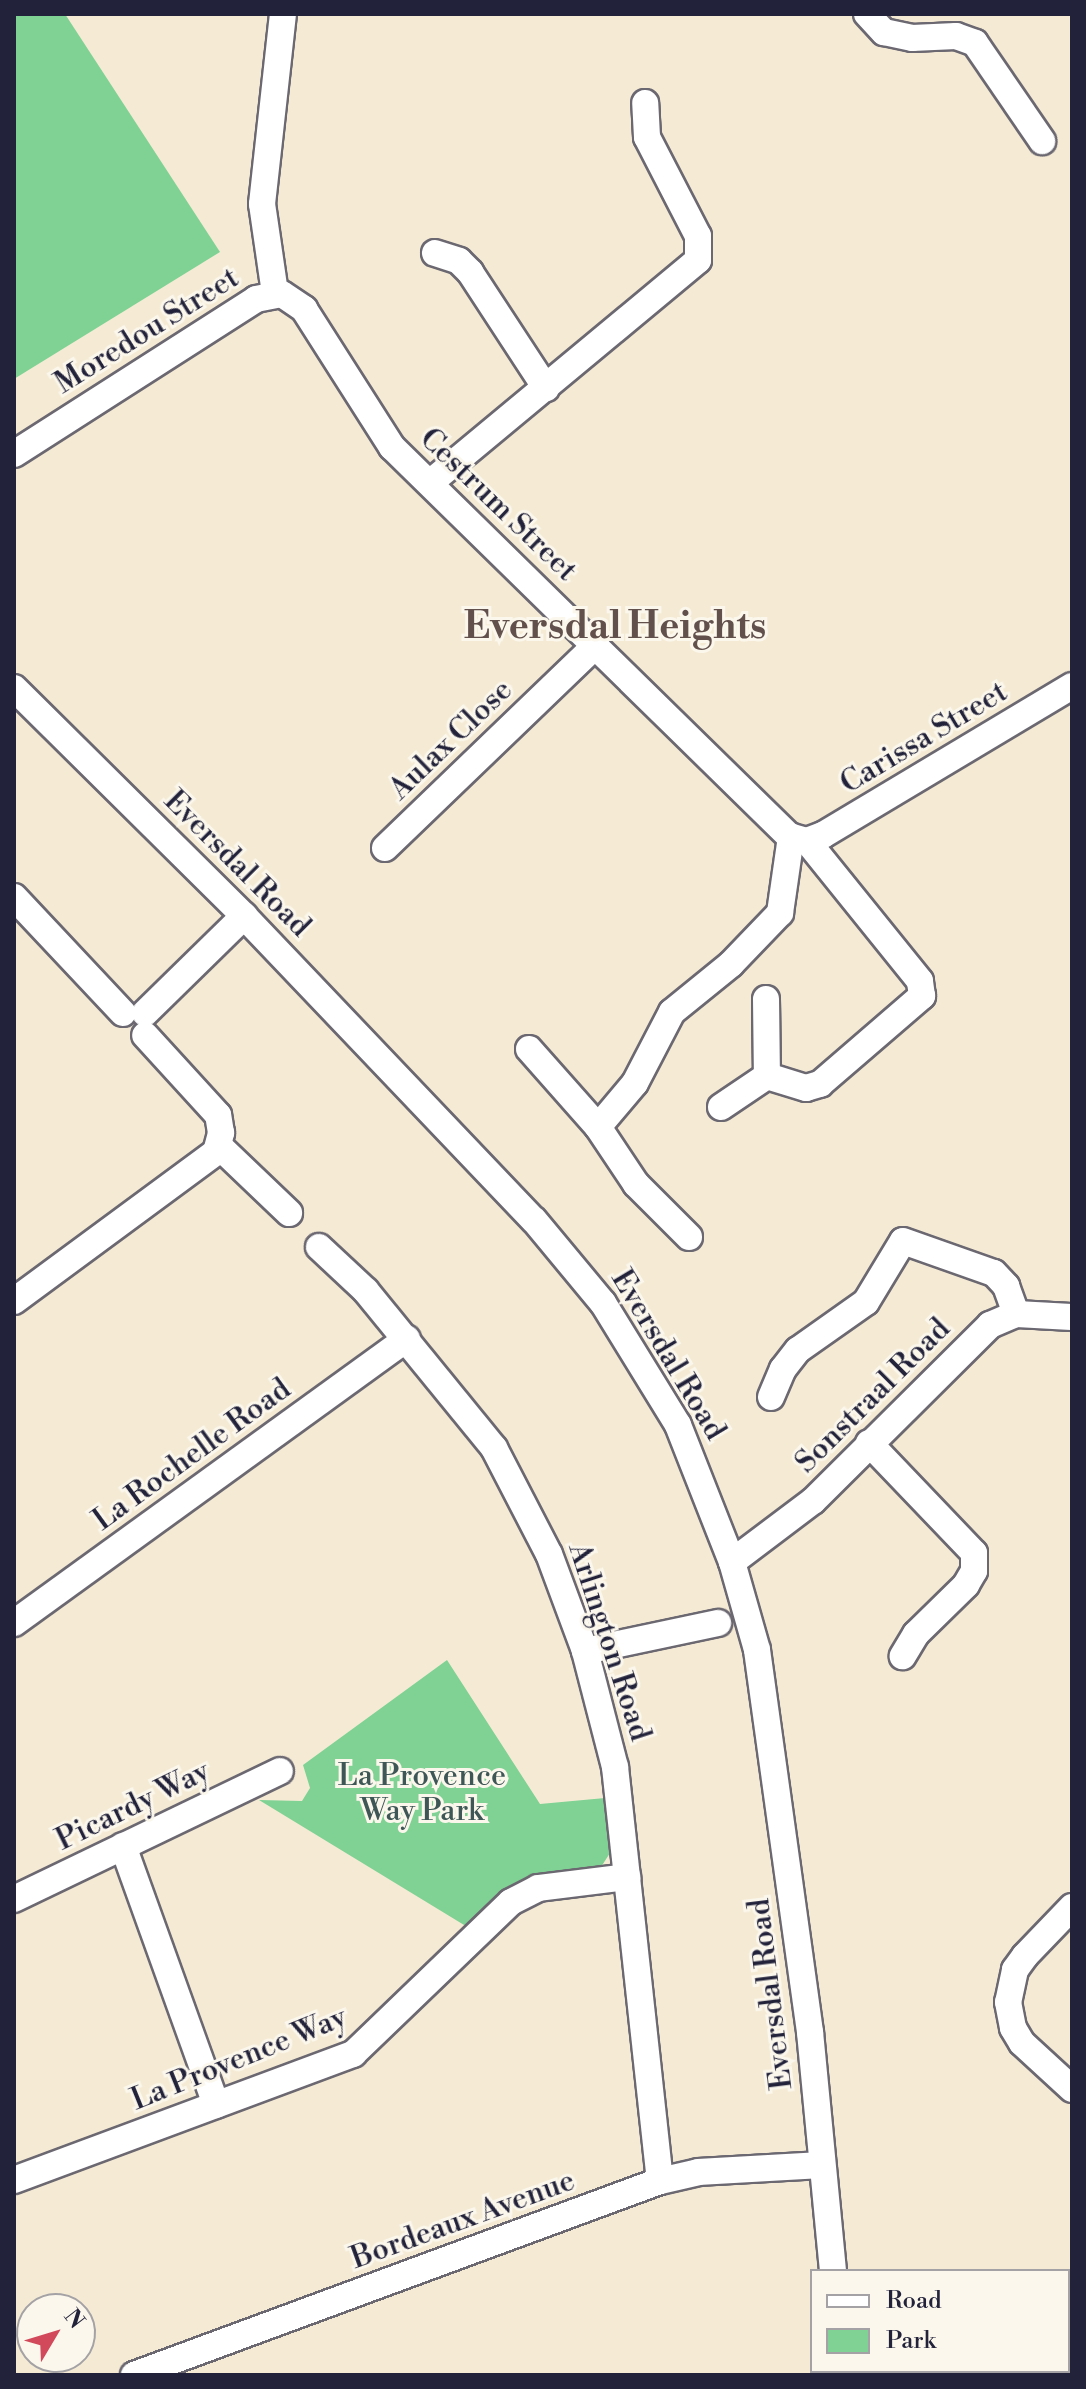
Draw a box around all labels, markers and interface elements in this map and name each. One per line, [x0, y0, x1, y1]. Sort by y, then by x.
street label: Moredou Street [48, 260, 246, 402]
street label: Cestrum Street [412, 421, 584, 589]
district label: Eversdal Heights [464, 604, 766, 650]
street label: Aulax Close [382, 672, 520, 808]
street label: Carissa Street [834, 674, 1014, 802]
street label: Eversdal Road [156, 783, 318, 945]
street label: Eversdal Road [603, 1263, 733, 1447]
street label: Sonstraal Road [788, 1311, 958, 1481]
street label: La Rochelle Road [86, 1371, 298, 1539]
street label: Arlington Road [560, 1538, 658, 1746]
street label: Picardy Way [50, 1753, 216, 1859]
park label: La Provence Way Park [338, 1758, 506, 1828]
street label: Eversdal Road [741, 1896, 801, 2092]
street label: La Provence Way [126, 1999, 352, 2119]
street label: Bordeaux Avenue [346, 2163, 580, 2277]
legend [810, 2269, 1070, 2373]
text: Road [886, 2286, 942, 2316]
north arrow [16, 2293, 96, 2373]
text: N [58, 2304, 90, 2334]
text: Park [886, 2326, 936, 2356]

